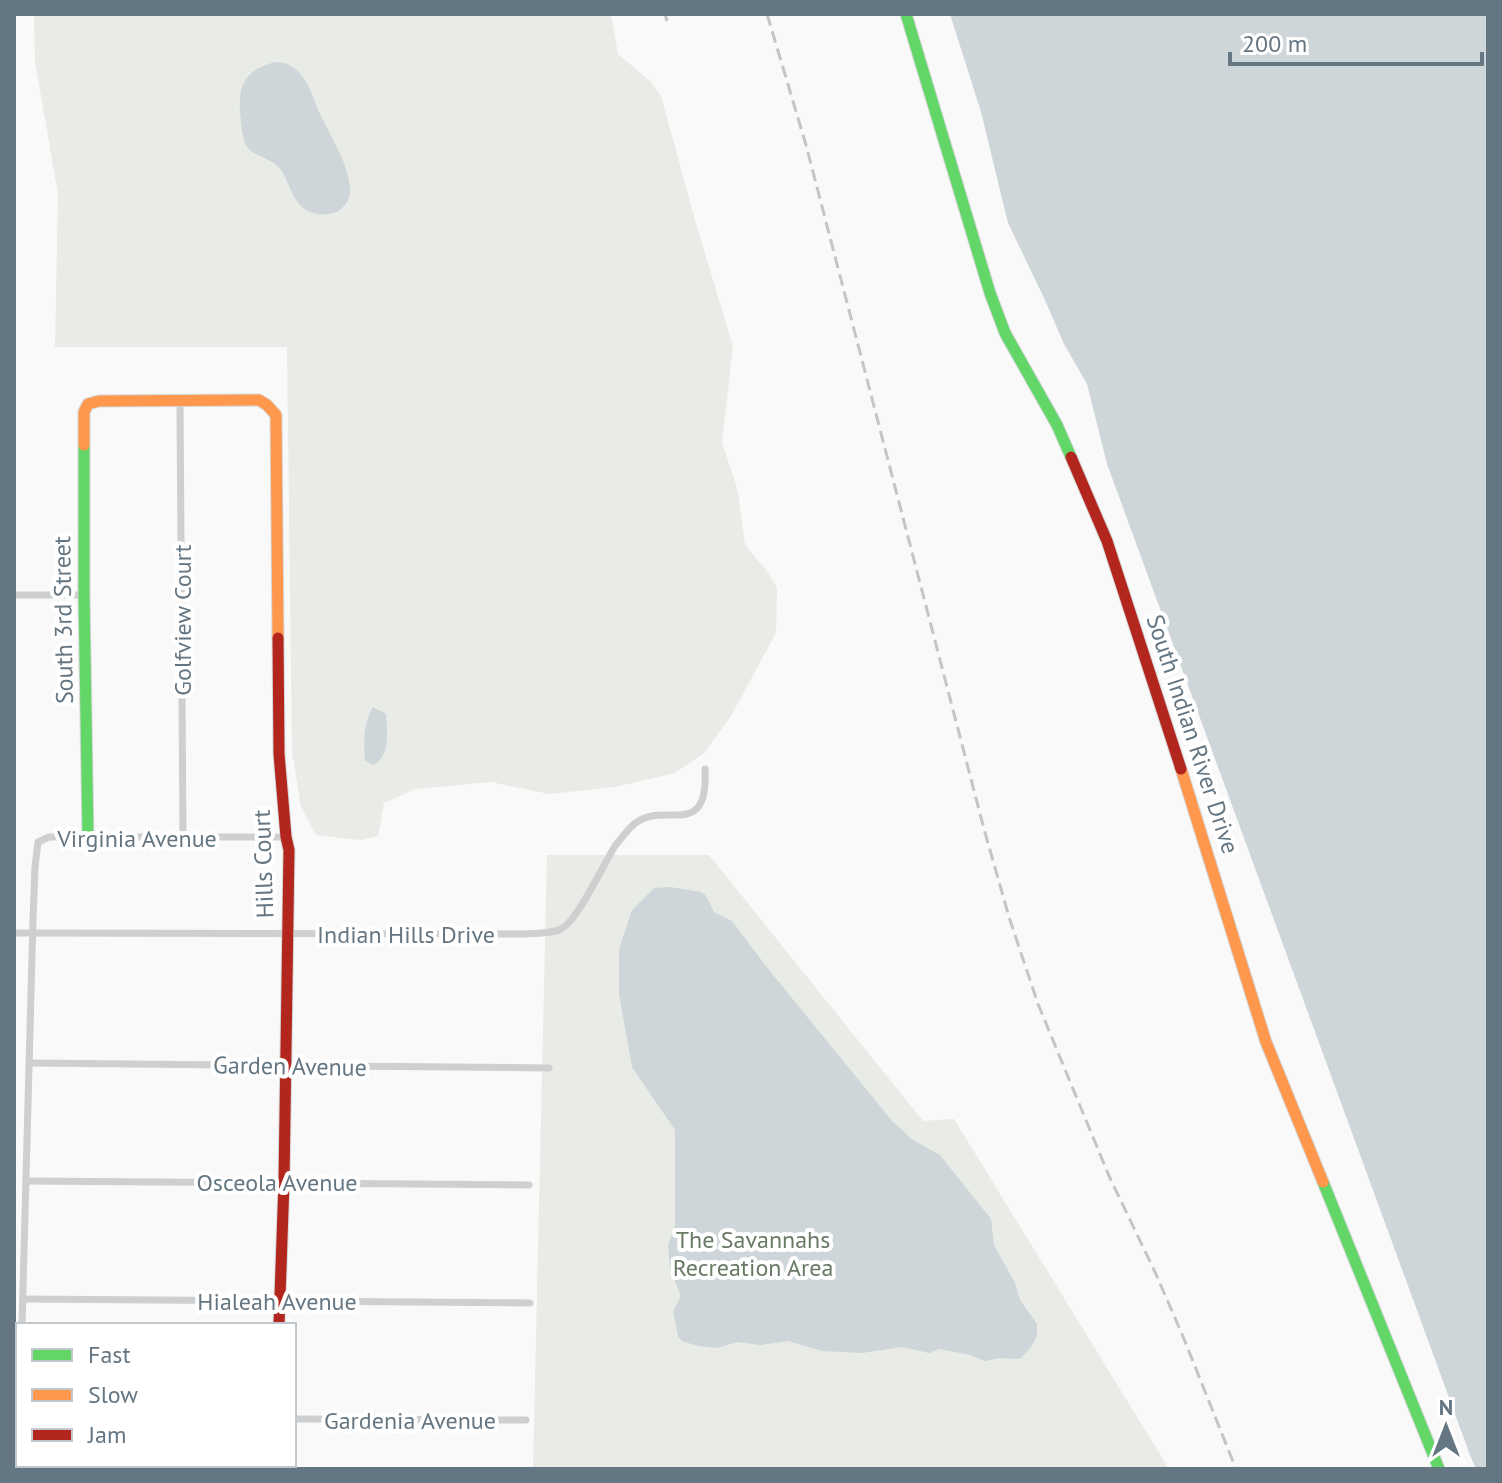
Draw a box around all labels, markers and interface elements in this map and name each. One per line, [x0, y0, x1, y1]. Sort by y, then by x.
scale bar [1230, 16, 1482, 66]
text: 200 m [1242, 28, 1307, 59]
street label: South 3rd Street [46, 536, 80, 704]
street label: Golfview Court [167, 544, 198, 696]
street label: South Indian River Drive [1140, 610, 1246, 858]
street label: Hills Court [246, 809, 280, 919]
street label: Virginia Avenue [56, 823, 217, 854]
street label: Indian Hills Drive [317, 919, 495, 950]
street label: Garden Avenue [213, 1049, 367, 1083]
street label: Osceola Avenue [196, 1167, 358, 1198]
park label: The Savannahs Recreation Area [673, 1224, 833, 1283]
street label: Hialeah Avenue [197, 1286, 357, 1317]
legend [16, 1323, 296, 1467]
text: Fast [88, 1339, 131, 1370]
text: Slow [88, 1379, 138, 1410]
north arrow [1406, 1387, 1486, 1467]
text: N [1439, 1393, 1453, 1421]
street label: Gardenia Avenue [324, 1405, 496, 1436]
text: Jam [87, 1419, 126, 1450]

